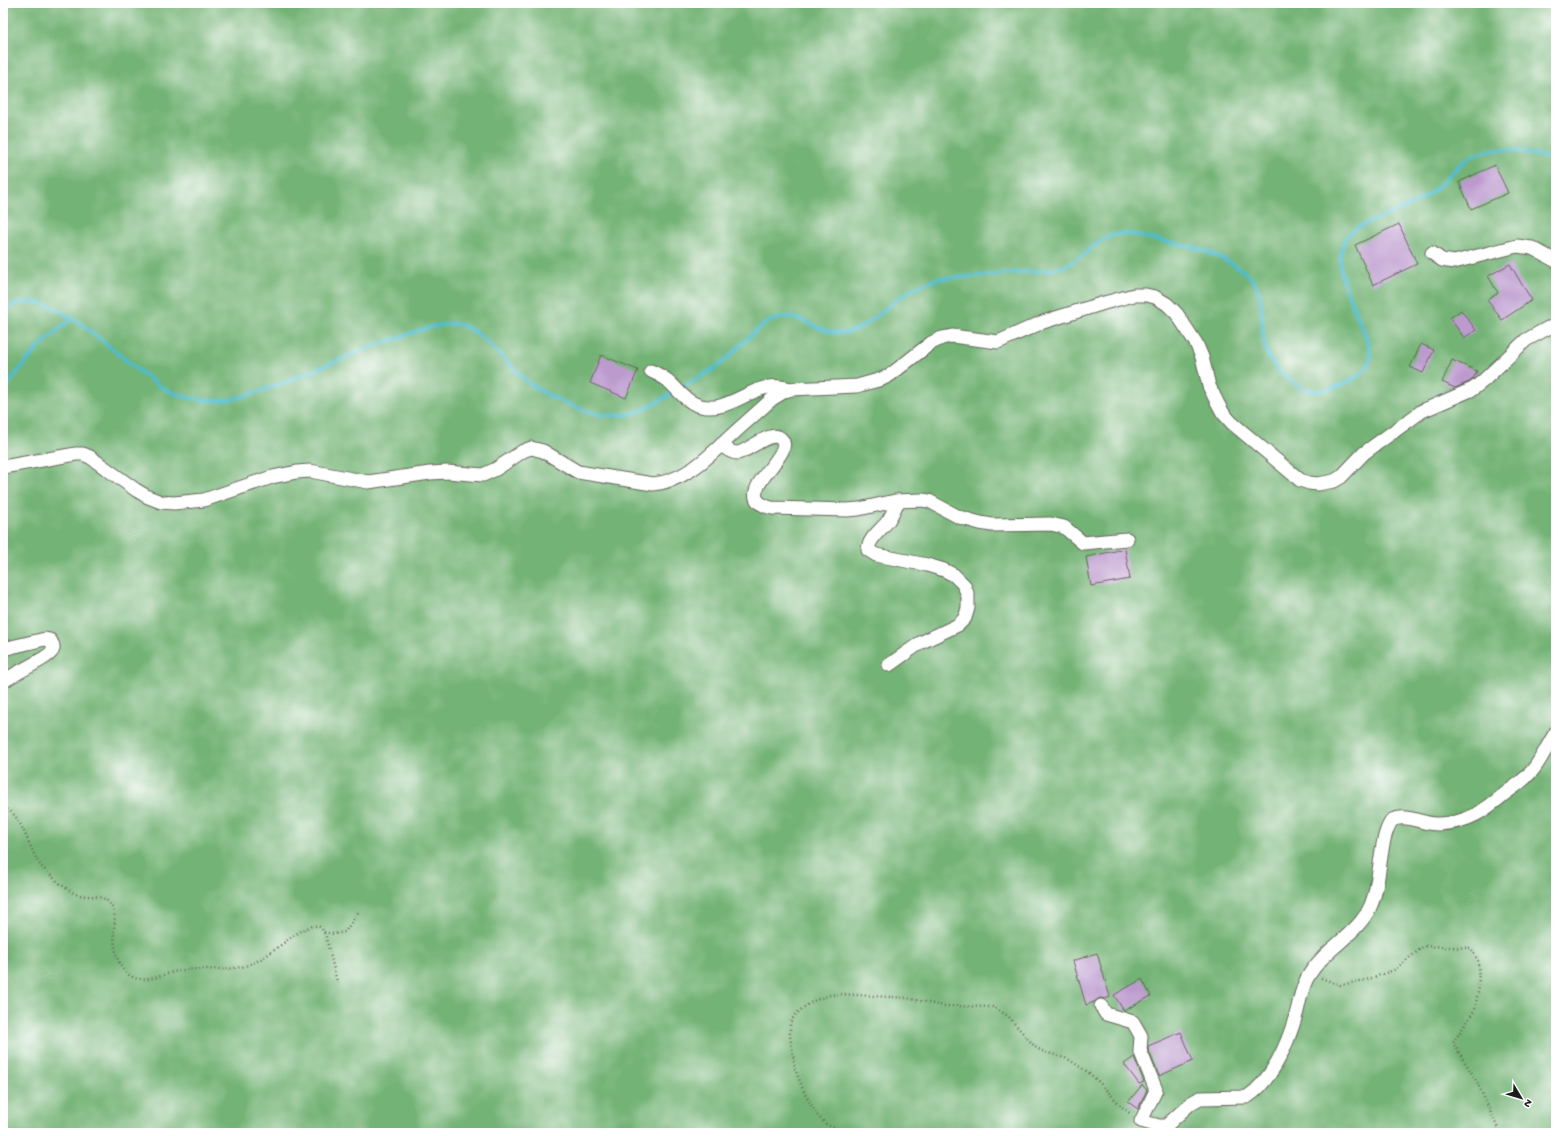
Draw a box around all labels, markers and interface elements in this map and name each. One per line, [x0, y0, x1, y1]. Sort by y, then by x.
north arrow [1501, 1078, 1541, 1118]
text: N [1520, 1096, 1534, 1109]

